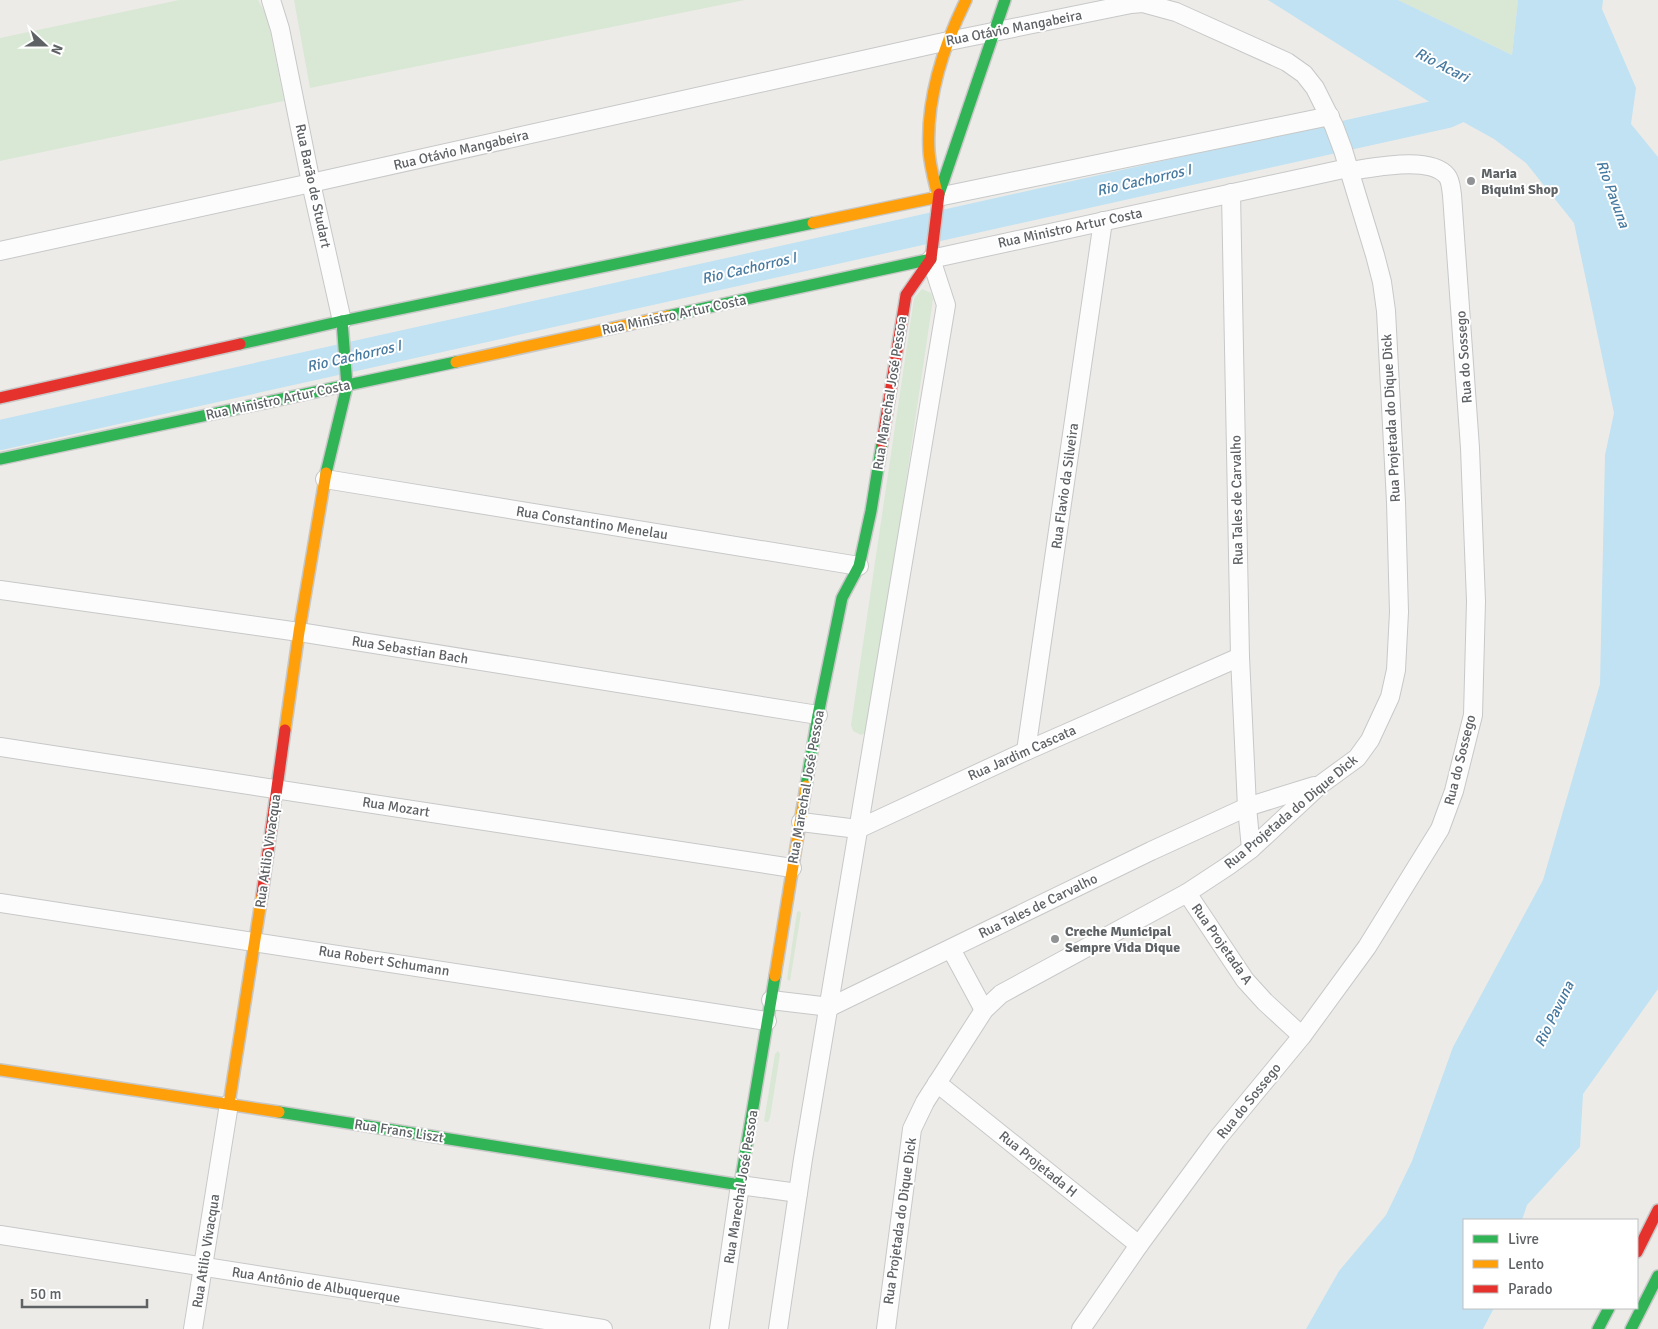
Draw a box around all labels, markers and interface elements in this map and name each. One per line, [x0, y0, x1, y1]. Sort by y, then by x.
street label: Rua Otávio Mangabeira [945, 6, 1083, 50]
north arrow [20, 20, 70, 70]
text: N [47, 42, 66, 57]
water label: Rio Acari [1412, 44, 1474, 87]
street label: Rua Barão de Studart [292, 122, 335, 250]
street label: Rua Otávio Mangabeira [392, 126, 530, 174]
water label: Rio Pavuna [1592, 158, 1634, 231]
water label: Rio Cachorros I [1095, 160, 1195, 200]
place label: Maria Biquini Shop [1481, 165, 1559, 198]
marker: Maria Biquini Shop [1465, 175, 1477, 187]
street label: Rua Ministro Artur Costa [996, 204, 1144, 252]
water label: Rio Cachorros I [700, 248, 800, 288]
street label: Rua Ministro Artur Costa [600, 291, 748, 339]
street label: Rua do Sossego [1452, 310, 1476, 404]
street label: Rua Marechal José Pessoa [869, 315, 911, 471]
street label: Rua Projetada do Dique Dick [1378, 333, 1404, 503]
water label: Rio Cachorros I [305, 336, 405, 376]
street label: Rua Ministro Artur Costa [204, 376, 352, 424]
street label: Rua Flavio da Silveira [1048, 422, 1082, 550]
street label: Rua Tales de Carvalho [1227, 435, 1247, 565]
street label: Rua Constantino Menelau [515, 503, 669, 543]
street label: Rua Sebastian Bach [351, 632, 469, 668]
street label: Rua Marechal José Pessoa [784, 709, 828, 865]
street label: Rua do Sossego [1441, 713, 1479, 807]
street label: Rua Jardim Cascata [965, 722, 1079, 784]
street label: Rua Projetada do Dique Dick [1221, 751, 1361, 873]
street label: Rua Atilio Vivacqua [252, 793, 284, 909]
street label: Rua Mozart [361, 793, 431, 821]
street label: Rua Tales de Carvalho [976, 870, 1100, 942]
street label: Rua Projetada A [1188, 900, 1256, 988]
place label: Creche Municipal Sempre Vida Dique [1065, 923, 1180, 956]
marker: Creche Municipal Sempre Vida Dique [1049, 933, 1061, 945]
street label: Rua Robert Schumann [317, 942, 451, 980]
water label: Rio Pavuna [1530, 978, 1578, 1050]
street label: Rua do Sossego [1213, 1060, 1285, 1142]
street label: Rua Marechal José Pessoa [720, 1109, 762, 1265]
street label: Rua Frans Liszt [353, 1116, 445, 1146]
street label: Rua Projetada H [995, 1127, 1081, 1201]
street label: Rua Projetada do Dique Dick [880, 1136, 920, 1306]
street label: Rua Atilio Vivacqua [189, 1193, 223, 1309]
legend [1463, 1219, 1638, 1309]
text: Livre [1508, 1230, 1539, 1248]
text: Lento [1508, 1255, 1544, 1273]
street label: Rua Antônio de Albuquerque [231, 1263, 401, 1307]
scale bar [22, 1276, 148, 1308]
text: Parado [1508, 1280, 1553, 1298]
text: 50 m [30, 1285, 61, 1303]

